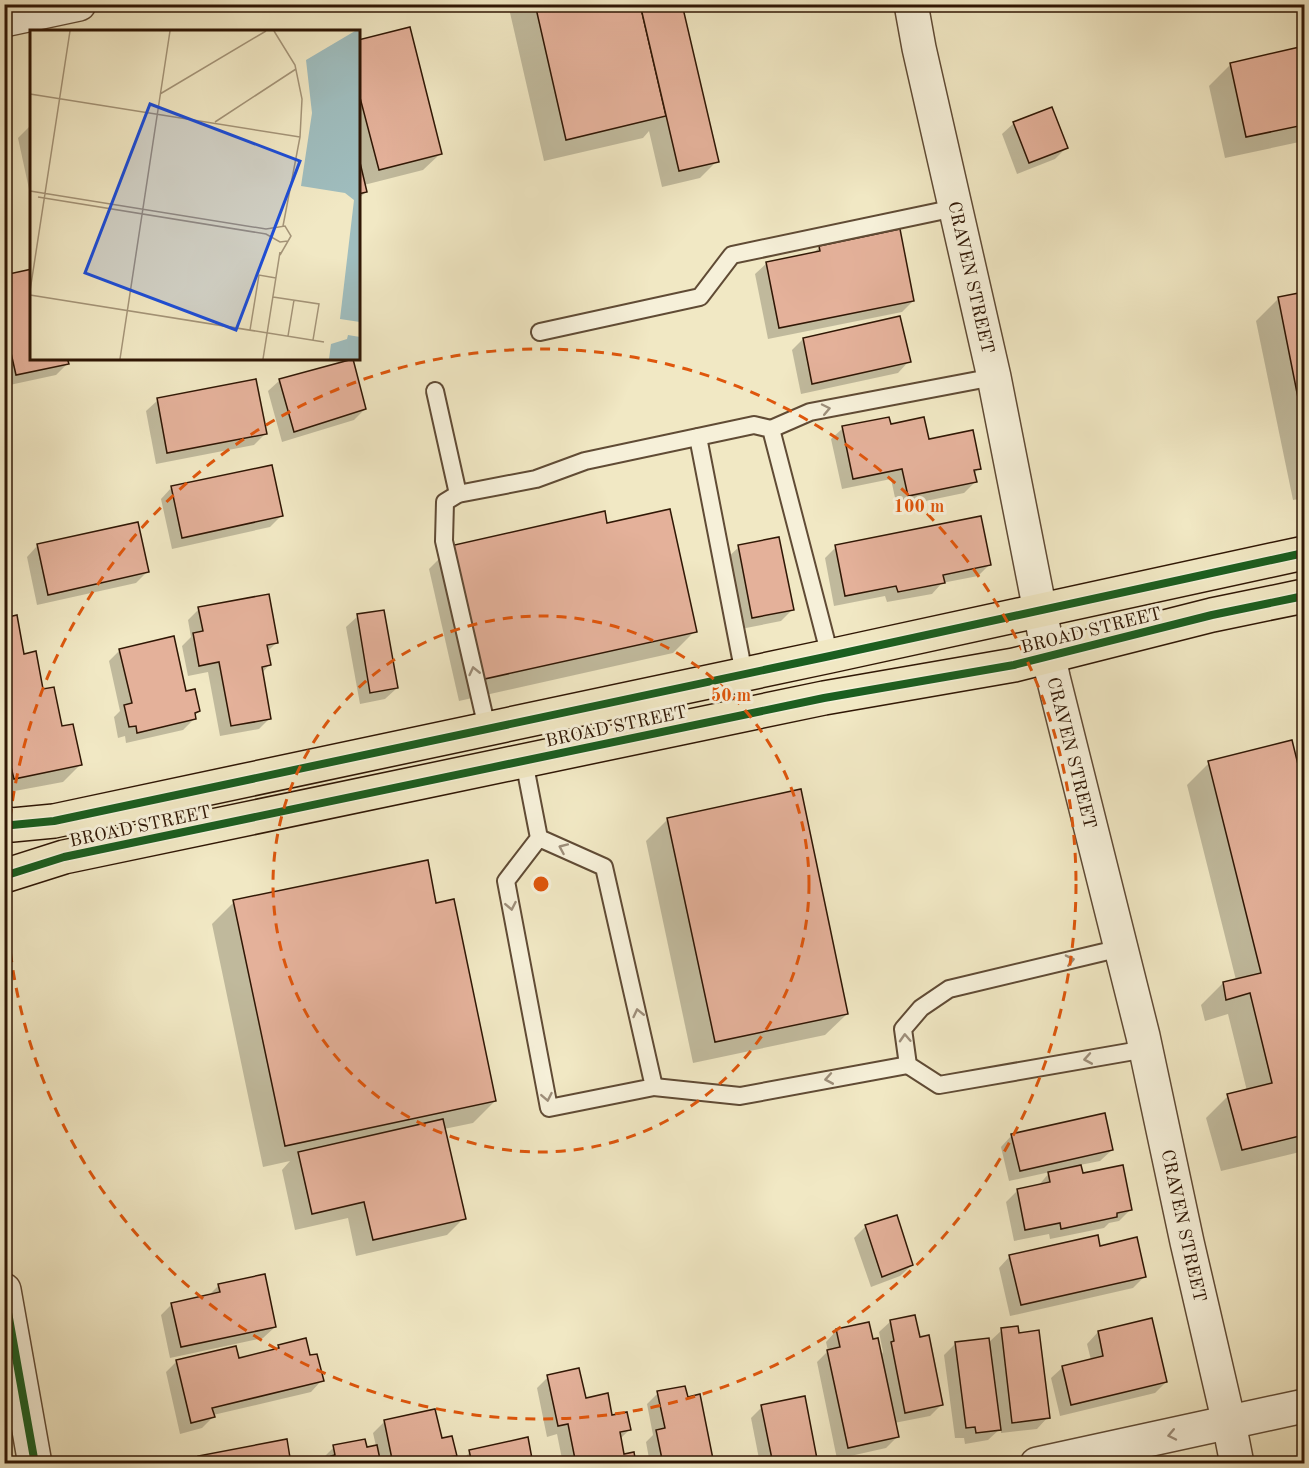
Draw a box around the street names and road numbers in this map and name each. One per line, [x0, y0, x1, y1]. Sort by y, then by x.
street label: CRAVEN STREET [944, 200, 996, 355]
street label: BROAD STREET [1019, 605, 1163, 657]
street label: CRAVEN STREET [1043, 675, 1099, 831]
street label: BROAD STREET [544, 703, 689, 751]
street label: BROAD STREET [68, 803, 213, 851]
street label: CRAVEN STREET [1157, 1148, 1209, 1304]

